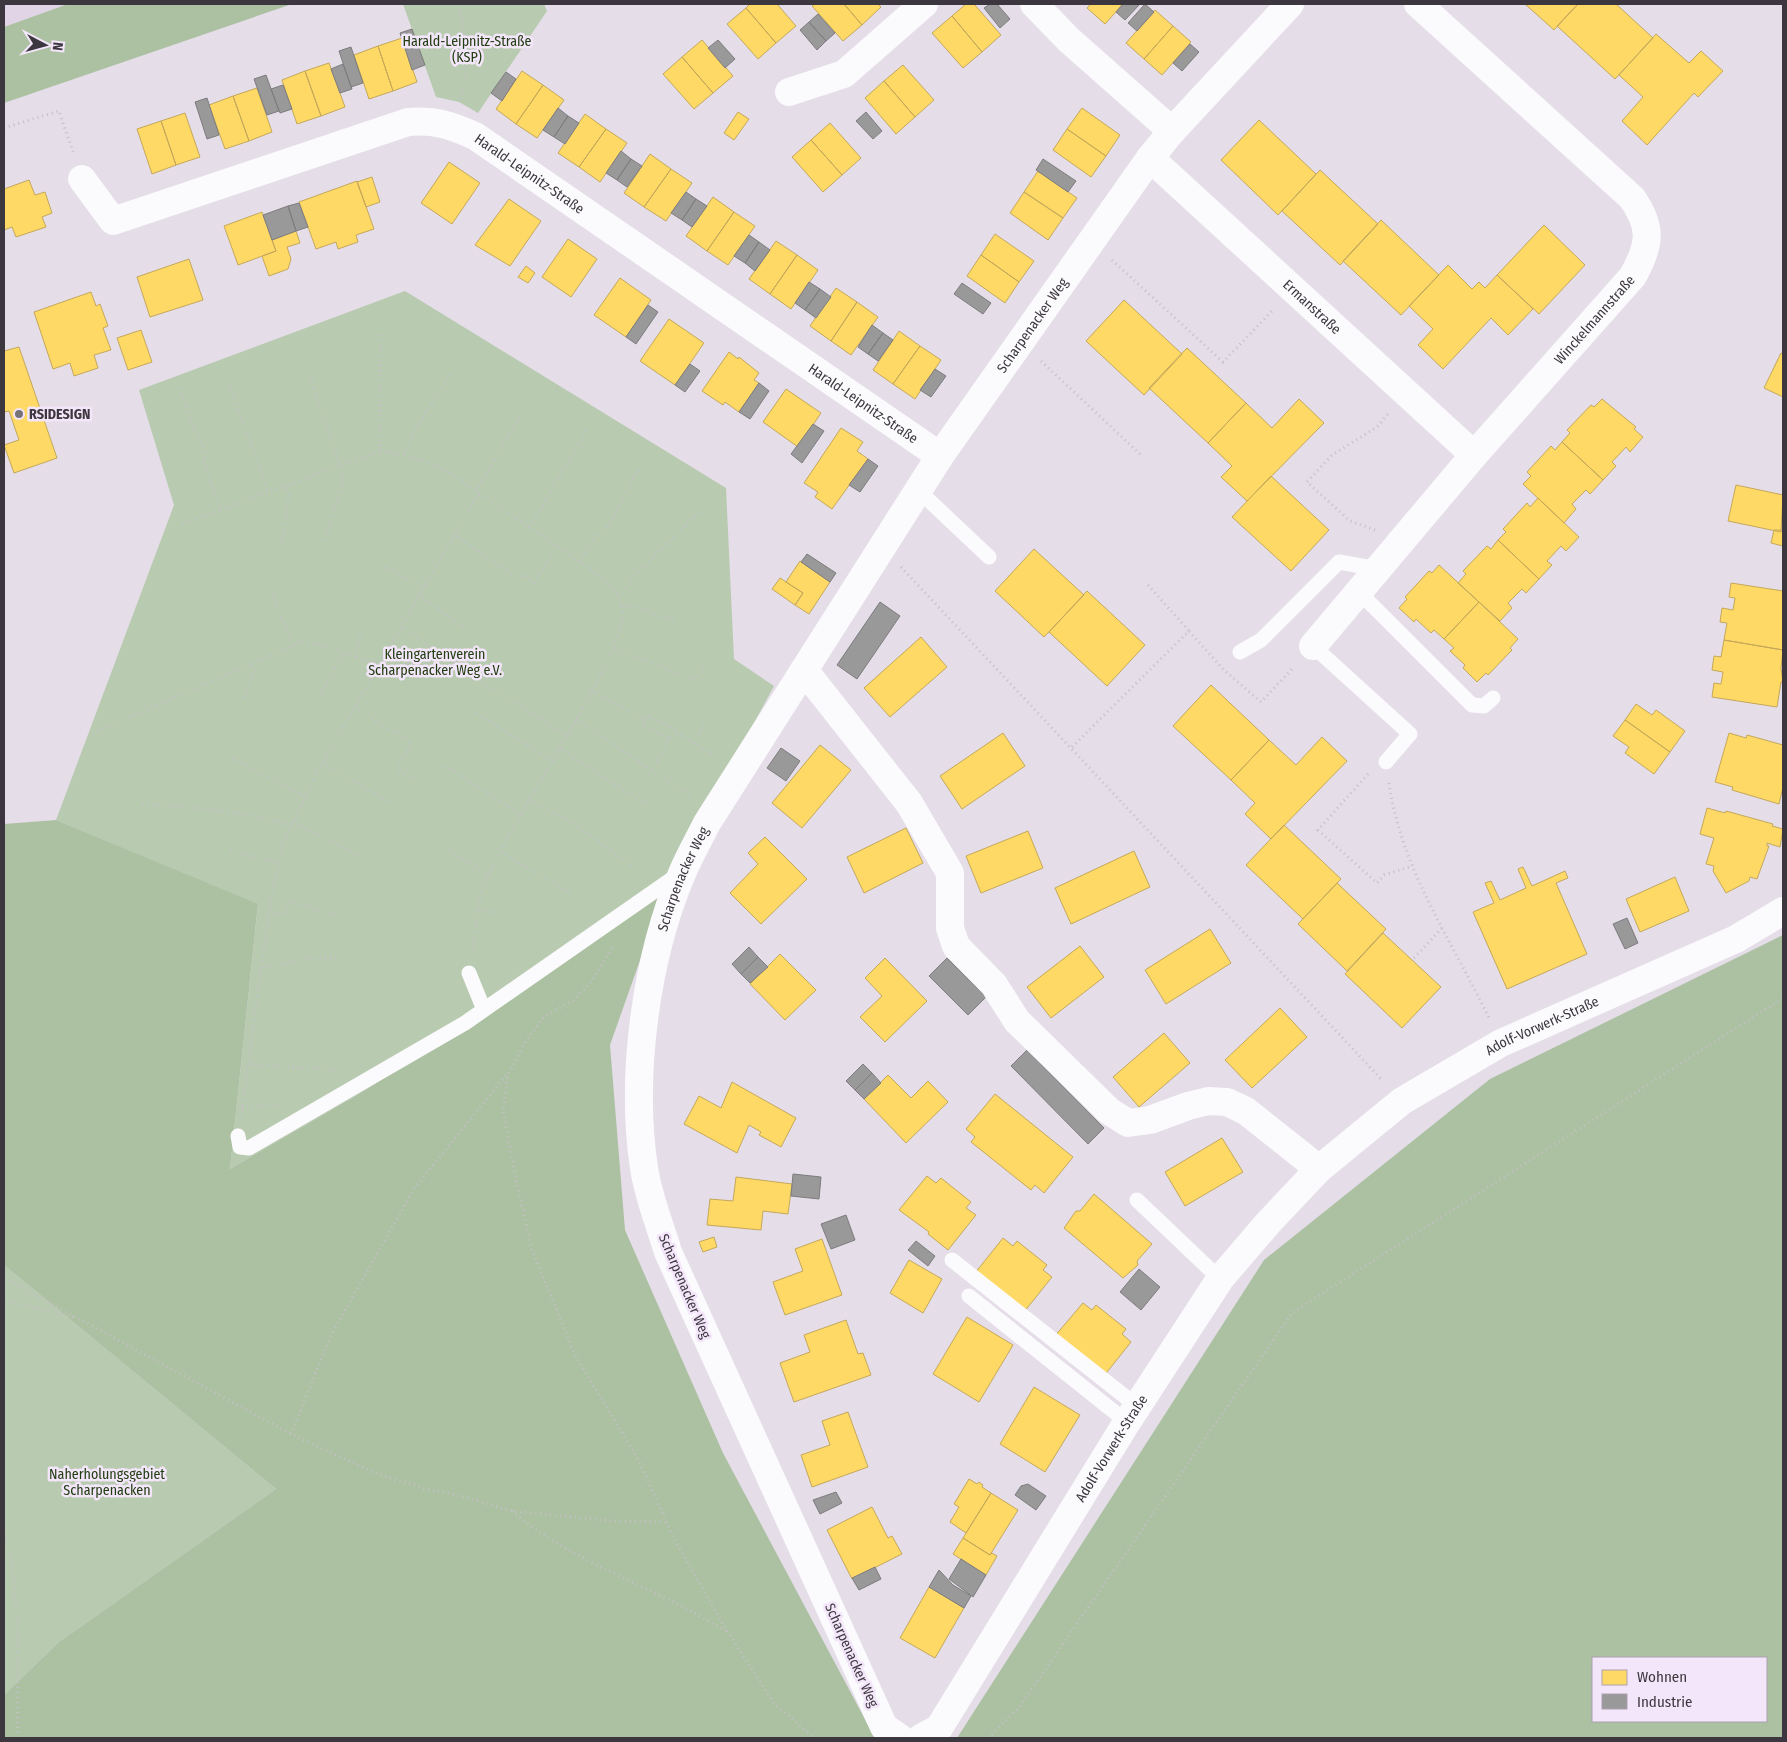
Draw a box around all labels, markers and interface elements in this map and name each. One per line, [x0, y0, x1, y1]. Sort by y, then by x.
north arrow [20, 20, 70, 70]
park label: Harald-Leipnitz-Straße (KSP) [402, 33, 532, 66]
text: N [49, 41, 66, 51]
street label: Harald-Leipnitz-Straße [471, 130, 587, 218]
street label: Winckelmannstraße [1551, 272, 1639, 368]
street label: Scharpenacker Weg [993, 274, 1072, 376]
street label: Ermanstraße [1279, 276, 1344, 338]
street label: Harald-Leipnitz-Straße [805, 360, 921, 447]
place label: RSIDESIGN [29, 406, 90, 423]
marker: RSIDESIGN [13, 408, 25, 420]
park label: Kleingartenverein Scharpenacker Weg e.V. [368, 646, 502, 679]
street label: Scharpenacker Weg [654, 824, 713, 933]
street label: Adolf-Vorwerk-Straße [1482, 993, 1602, 1059]
street label: Scharpenacker Weg [655, 1231, 714, 1341]
street label: Adolf-Vorwerk-Straße [1072, 1392, 1151, 1505]
park label: Naherholungsgebiet Scharpenacken [49, 1466, 165, 1499]
street label: Scharpenacker Weg [821, 1601, 882, 1710]
legend [1592, 1657, 1767, 1722]
text: Wohnen [1637, 1668, 1687, 1686]
text: Industrie [1637, 1693, 1692, 1711]

